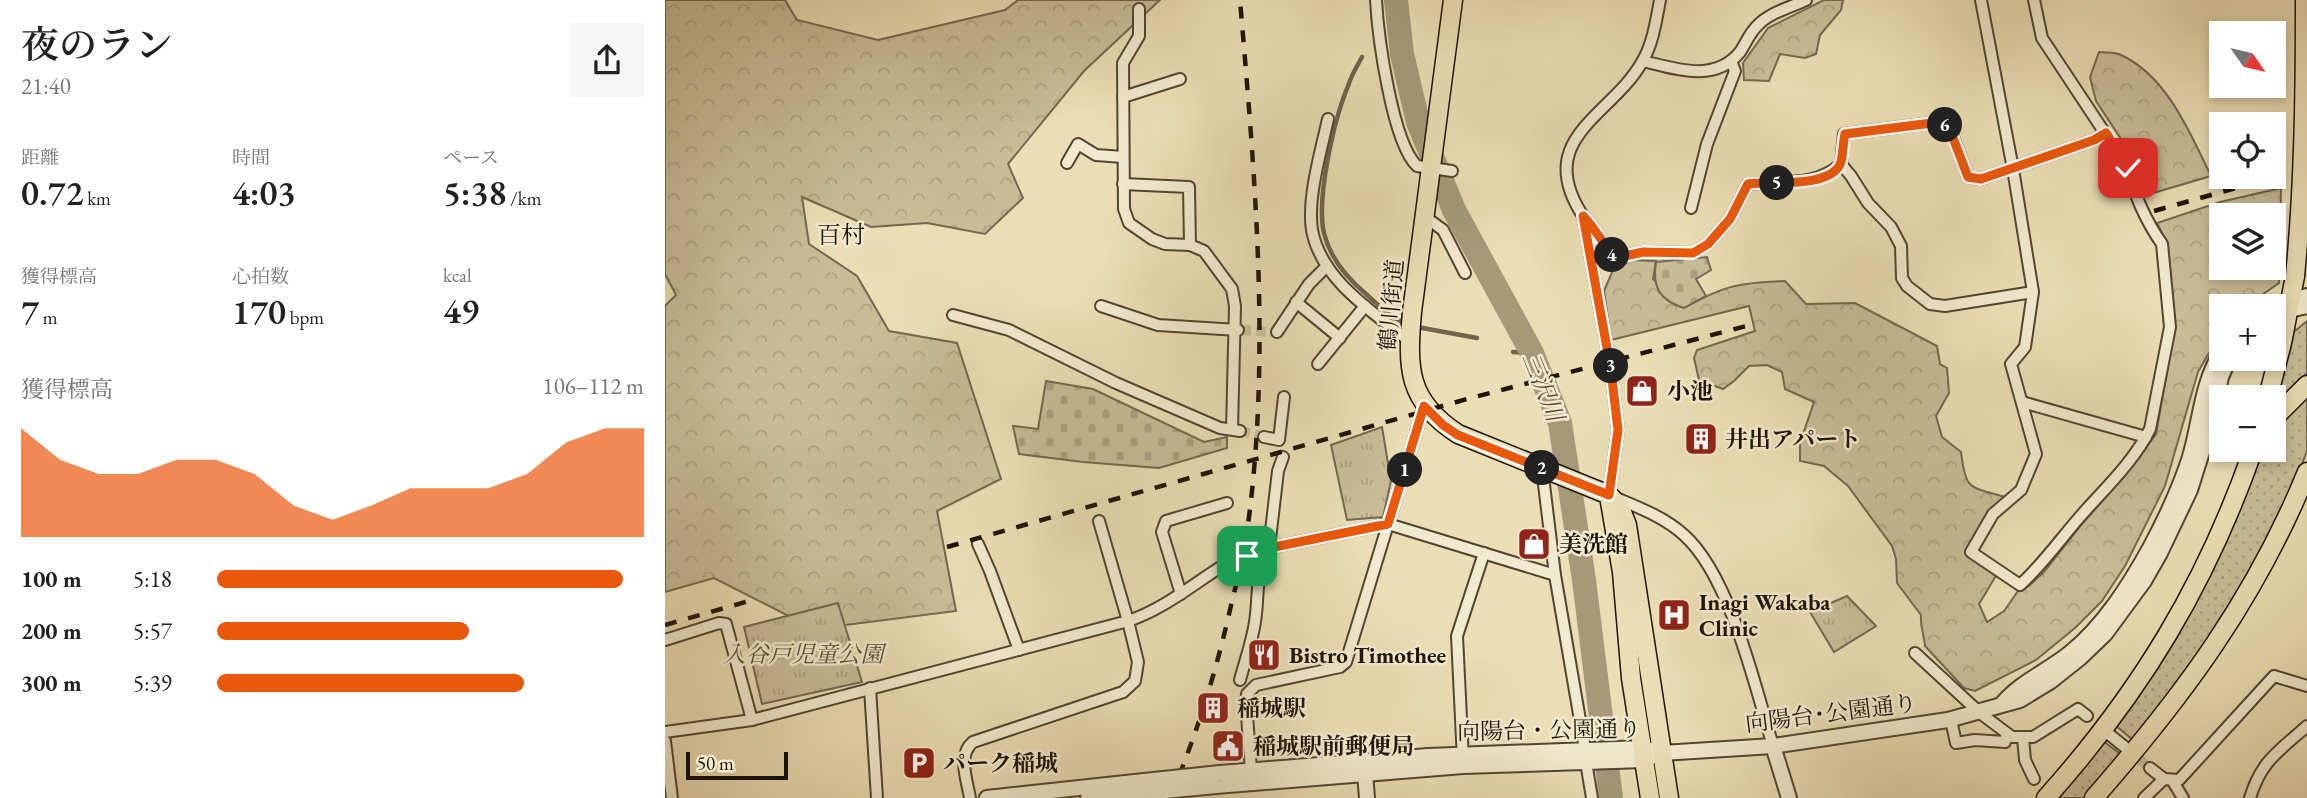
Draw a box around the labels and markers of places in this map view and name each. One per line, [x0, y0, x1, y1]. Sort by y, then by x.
pin: 6 [1927, 108, 1963, 142]
pin [2098, 138, 2158, 198]
pin: 5 [1759, 166, 1795, 200]
pin: 4 [1595, 238, 1629, 272]
pin: 3 [1593, 348, 1629, 384]
shop icon: 小池 [1623, 372, 1661, 410]
place label: 小池 [1667, 376, 1713, 406]
building icon: 井出アパート [1682, 420, 1720, 458]
place label: 井出アパート [1725, 424, 1861, 454]
pin: 2 [1525, 450, 1559, 486]
pin: 1 [1387, 452, 1423, 488]
shop icon: 美洗館 [1515, 525, 1553, 563]
pin [1217, 526, 1277, 586]
place label: 美洗館 [1559, 529, 1628, 559]
place label: Inagi Wakaba Clinic [1699, 587, 1831, 643]
hospital icon: Inagi Wakaba Clinic [1655, 596, 1693, 634]
restaurant icon: Bistro Timothee [1245, 636, 1283, 674]
place label: Bistro Timothee [1289, 640, 1447, 670]
building icon: 稲城駅 [1194, 689, 1232, 727]
place label: 稲城駅 [1237, 693, 1306, 723]
public building icon: 稲城駅前郵便局 [1209, 727, 1247, 765]
place label: 稲城駅前郵便局 [1253, 731, 1414, 761]
parking icon: パーク稲城 [900, 744, 938, 782]
place label: パーク稲城 [943, 748, 1058, 778]

